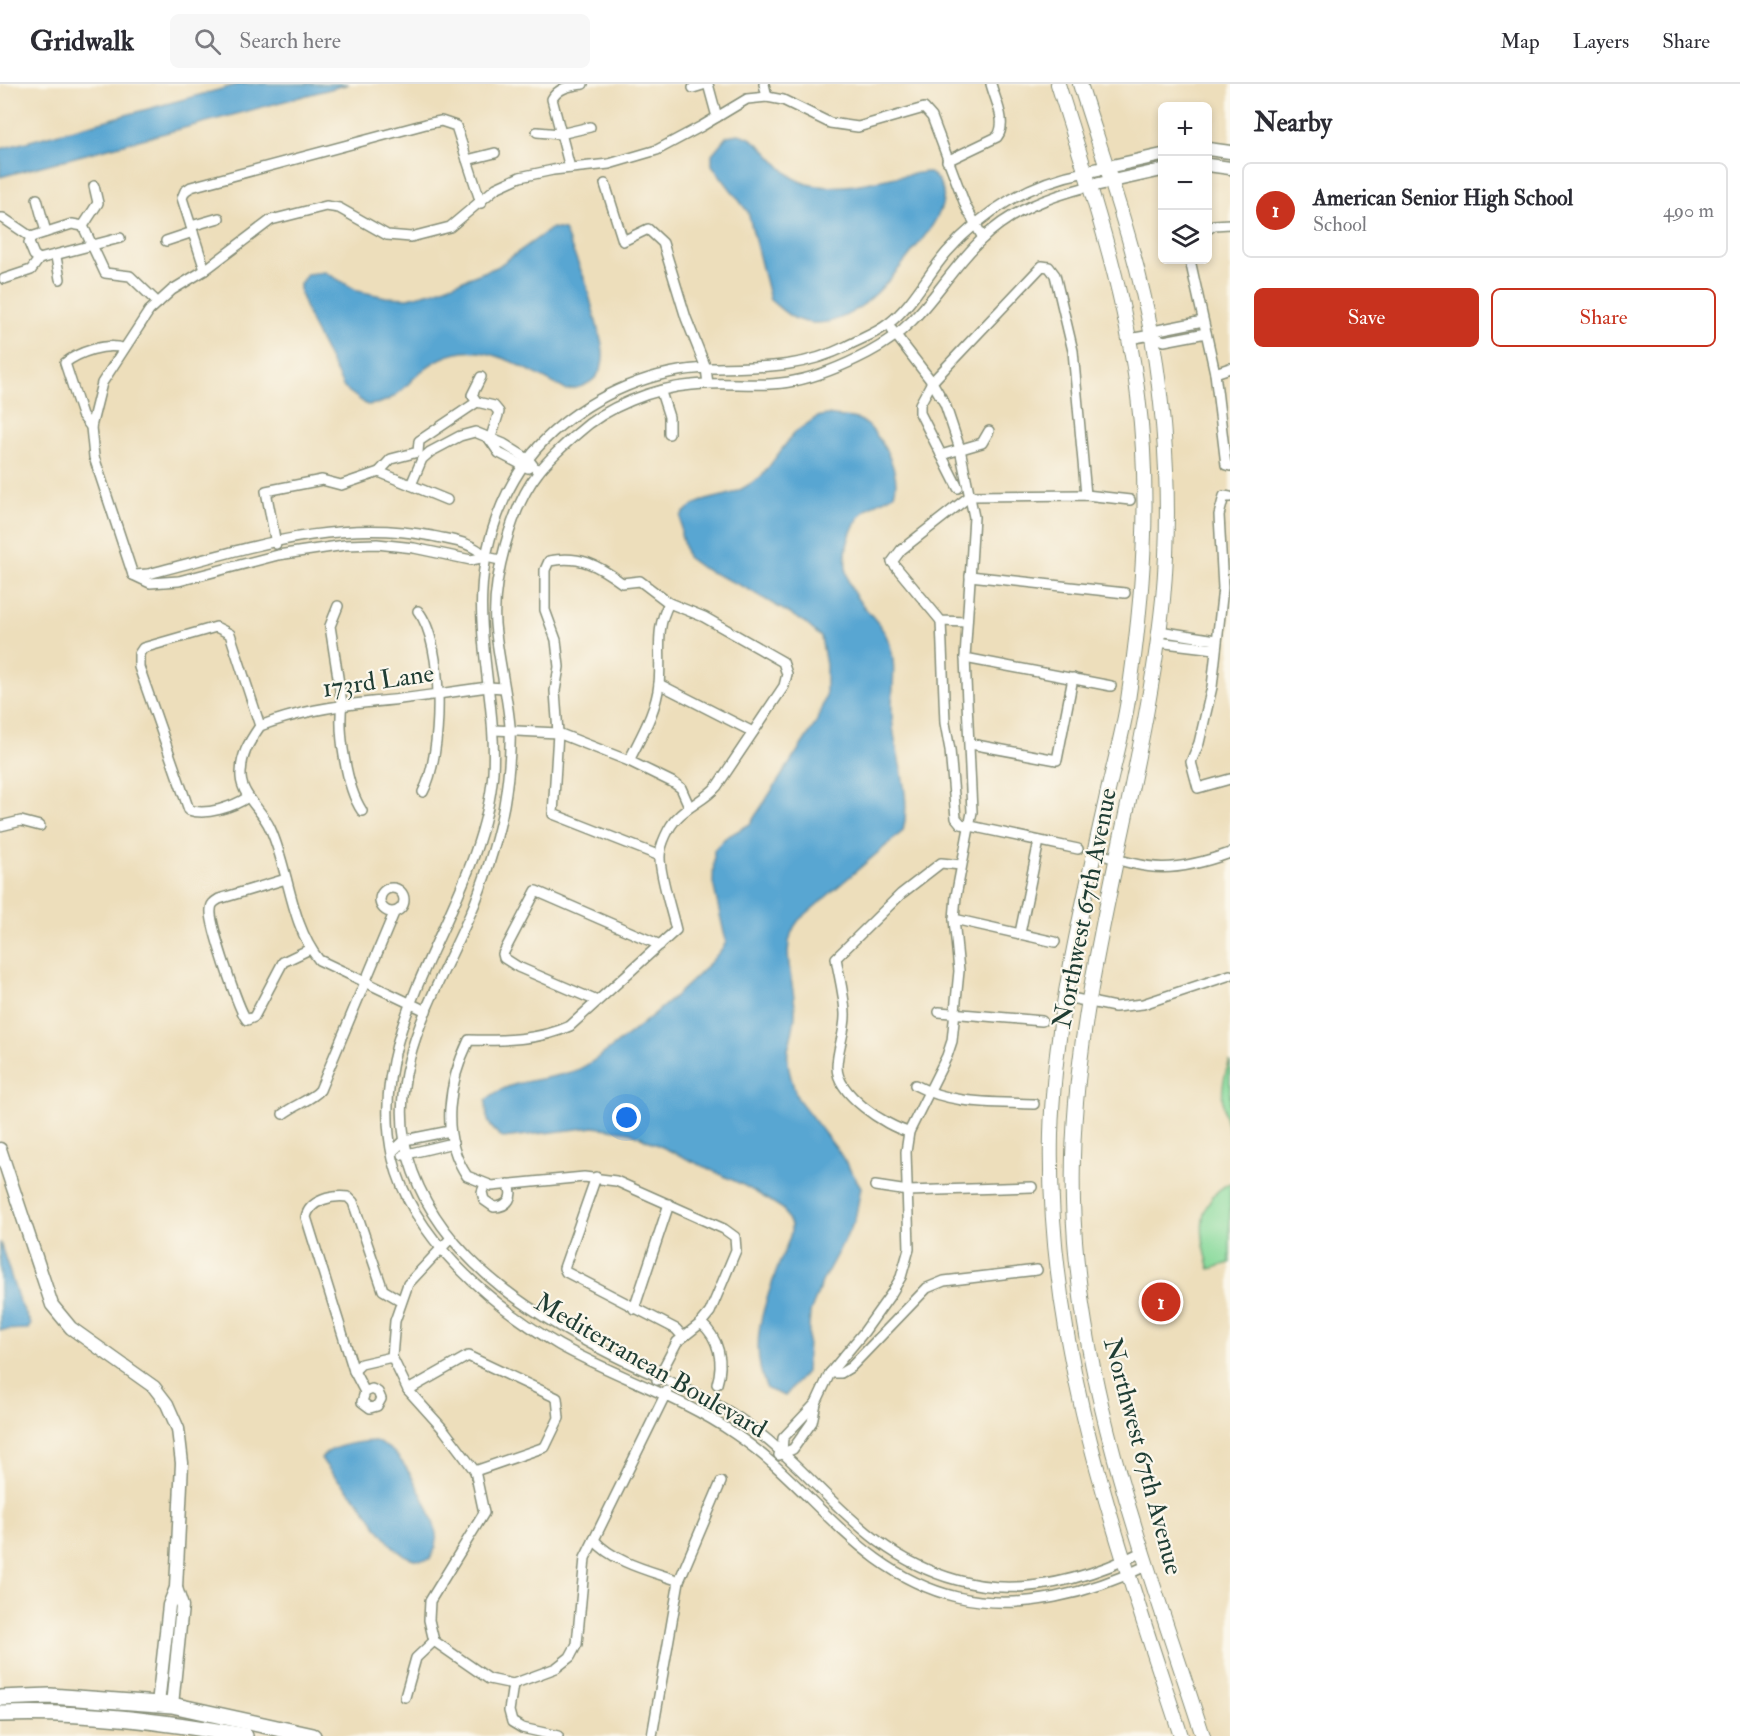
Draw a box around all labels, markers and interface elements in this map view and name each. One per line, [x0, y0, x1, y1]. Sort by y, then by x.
search box [170, 14, 590, 68]
text: Gridwalk [30, 24, 134, 59]
icon: search [191, 25, 224, 58]
text: Search here [239, 27, 341, 55]
text: Map [1500, 28, 1540, 55]
text: Layers [1573, 28, 1629, 55]
text: Share [1662, 28, 1710, 55]
map controls [1158, 102, 1212, 264]
button: + [1158, 102, 1212, 156]
text: Nearby [1254, 107, 1332, 139]
button: − [1158, 156, 1212, 210]
text: American Senior High School [1313, 184, 1573, 212]
text: 1 [1272, 198, 1279, 223]
text: 490 m [1663, 198, 1714, 223]
button: layers [1158, 210, 1212, 264]
text: School [1313, 212, 1367, 237]
button: Save [1254, 288, 1479, 347]
button: Share [1491, 288, 1716, 347]
street label: 173rd Lane [320, 657, 436, 705]
street label: Northwest 67th Avenue [1046, 785, 1124, 1031]
your location [612, 1103, 641, 1132]
pin: 1 [1142, 1280, 1180, 1324]
street label: Mediterranean Boulevard [529, 1286, 773, 1446]
street label: Northwest 67th Avenue [1096, 1334, 1190, 1578]

